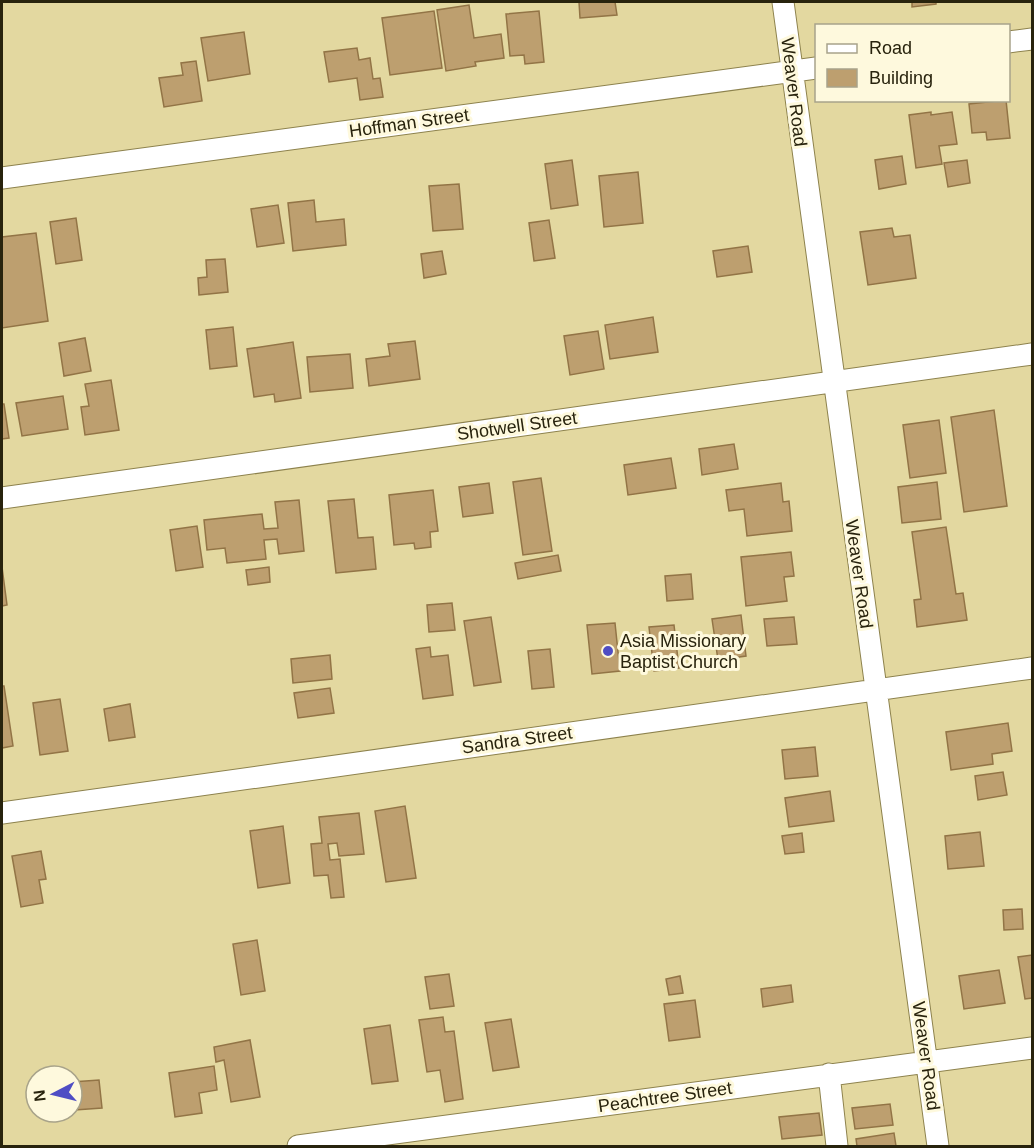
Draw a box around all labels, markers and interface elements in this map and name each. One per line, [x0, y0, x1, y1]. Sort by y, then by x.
legend [815, 24, 1010, 102]
street label: Weaver Road [777, 36, 811, 148]
text: Road [869, 38, 912, 58]
text: Building [869, 68, 933, 88]
street label: Hoffman Street [348, 105, 470, 141]
street label: Shotwell Street [456, 408, 578, 444]
street label: Weaver Road [841, 518, 877, 630]
place label: Asia Missionary Baptist Church [620, 631, 746, 672]
marker: Asia Missionary Baptist Church [601, 644, 615, 658]
street label: Sandra Street [461, 722, 573, 758]
street label: Weaver Road [908, 1000, 944, 1112]
north arrow [24, 1064, 84, 1124]
street label: Peachtree Street [597, 1078, 733, 1116]
text: N [30, 1089, 49, 1103]

